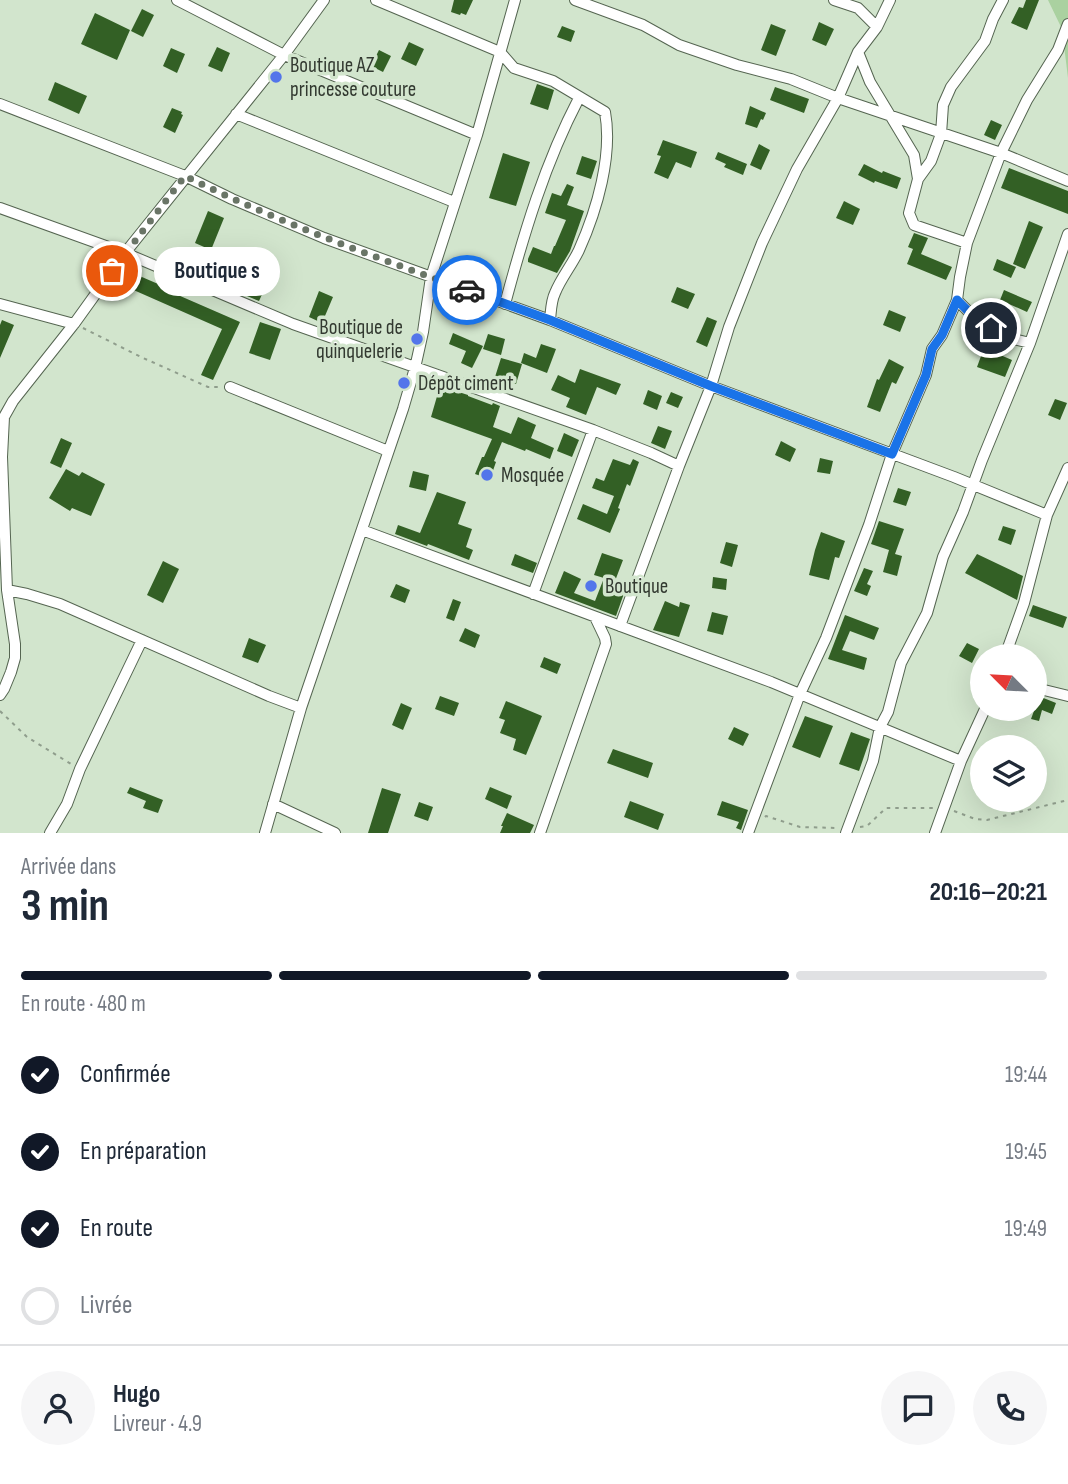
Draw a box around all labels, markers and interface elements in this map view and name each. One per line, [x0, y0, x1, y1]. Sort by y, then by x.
place label: Boutique AZ princesse couture [290, 53, 416, 102]
marker: Boutique AZ princesse couture [268, 69, 284, 85]
pin [82, 241, 142, 301]
callout: Boutique s [154, 246, 280, 296]
icon: bag [93, 252, 131, 290]
courier [432, 255, 502, 325]
text: Boutique s [174, 257, 260, 285]
icon: car [448, 271, 486, 309]
pin [961, 298, 1021, 358]
icon: home [972, 309, 1010, 347]
place label: Boutique de quinquelerie [316, 315, 403, 364]
marker: Boutique de quinquelerie [409, 331, 425, 347]
place label: Dépôt ciment [418, 371, 514, 396]
marker: Dépôt ciment [396, 375, 412, 391]
place label: Mosquée [501, 463, 564, 488]
marker: Mosquée [479, 467, 495, 483]
place label: Boutique [605, 574, 668, 599]
marker: Boutique [583, 578, 599, 594]
north arrow [970, 644, 1046, 721]
map controls [970, 644, 1047, 812]
button: layers [970, 735, 1047, 812]
text: Arrivée dans [21, 853, 116, 881]
text: 20:16–20:21 [929, 877, 1047, 908]
text: 3 min [21, 879, 109, 934]
text: En route · 480 m [21, 990, 146, 1018]
icon: check [21, 1056, 59, 1094]
text: Confirmée [80, 1059, 171, 1090]
text: 19:44 [1005, 1061, 1047, 1089]
icon: check [21, 1133, 59, 1171]
text: En préparation [80, 1136, 207, 1167]
text: 19:45 [1006, 1138, 1047, 1166]
icon: check [21, 1210, 59, 1248]
text: En route [80, 1213, 153, 1244]
text: 19:49 [1005, 1215, 1047, 1243]
text: Livrée [80, 1290, 132, 1321]
button: person [21, 1371, 95, 1445]
button: chat [881, 1371, 955, 1445]
button: phone [973, 1371, 1047, 1445]
text: Hugo [113, 1379, 160, 1410]
text: Livreur · 4.9 [113, 1410, 202, 1438]

